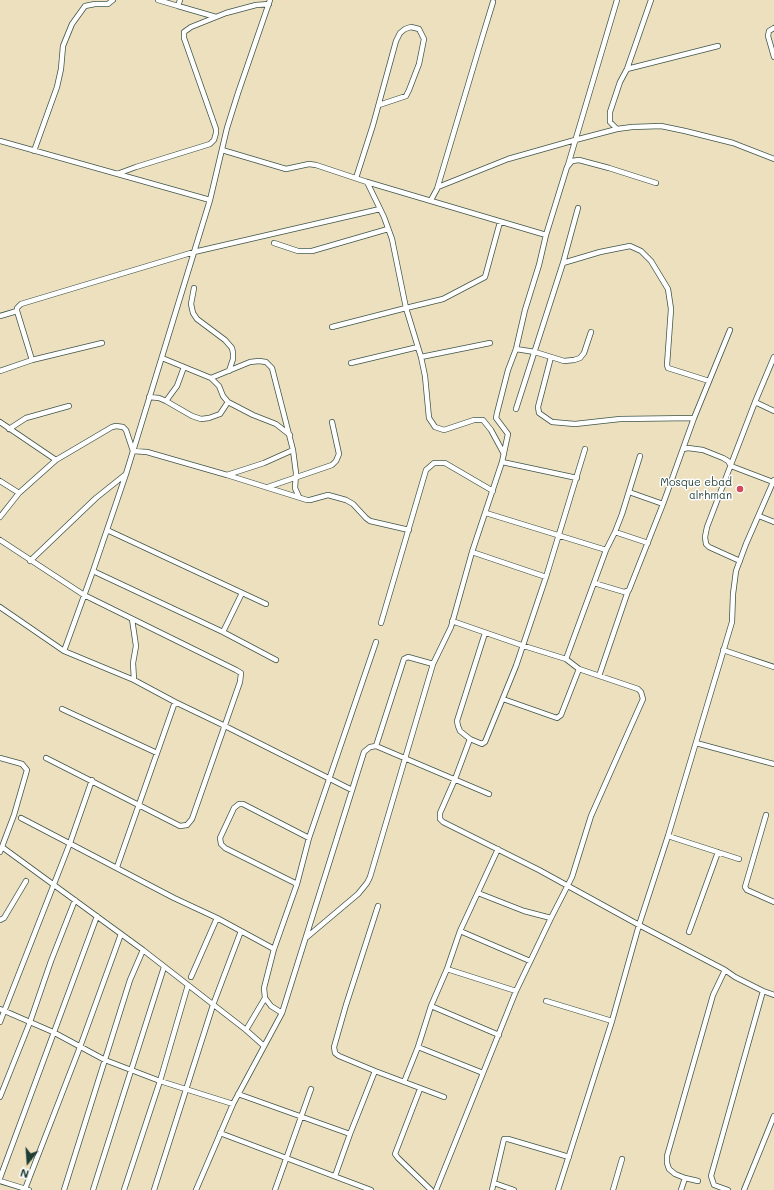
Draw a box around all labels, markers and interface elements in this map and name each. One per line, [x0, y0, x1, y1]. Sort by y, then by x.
place label: Mosque ebad alrhman [660, 476, 732, 502]
marker: Mosque ebad alrhman [735, 484, 745, 494]
north arrow [8, 1142, 48, 1182]
text: N [18, 1166, 31, 1182]

